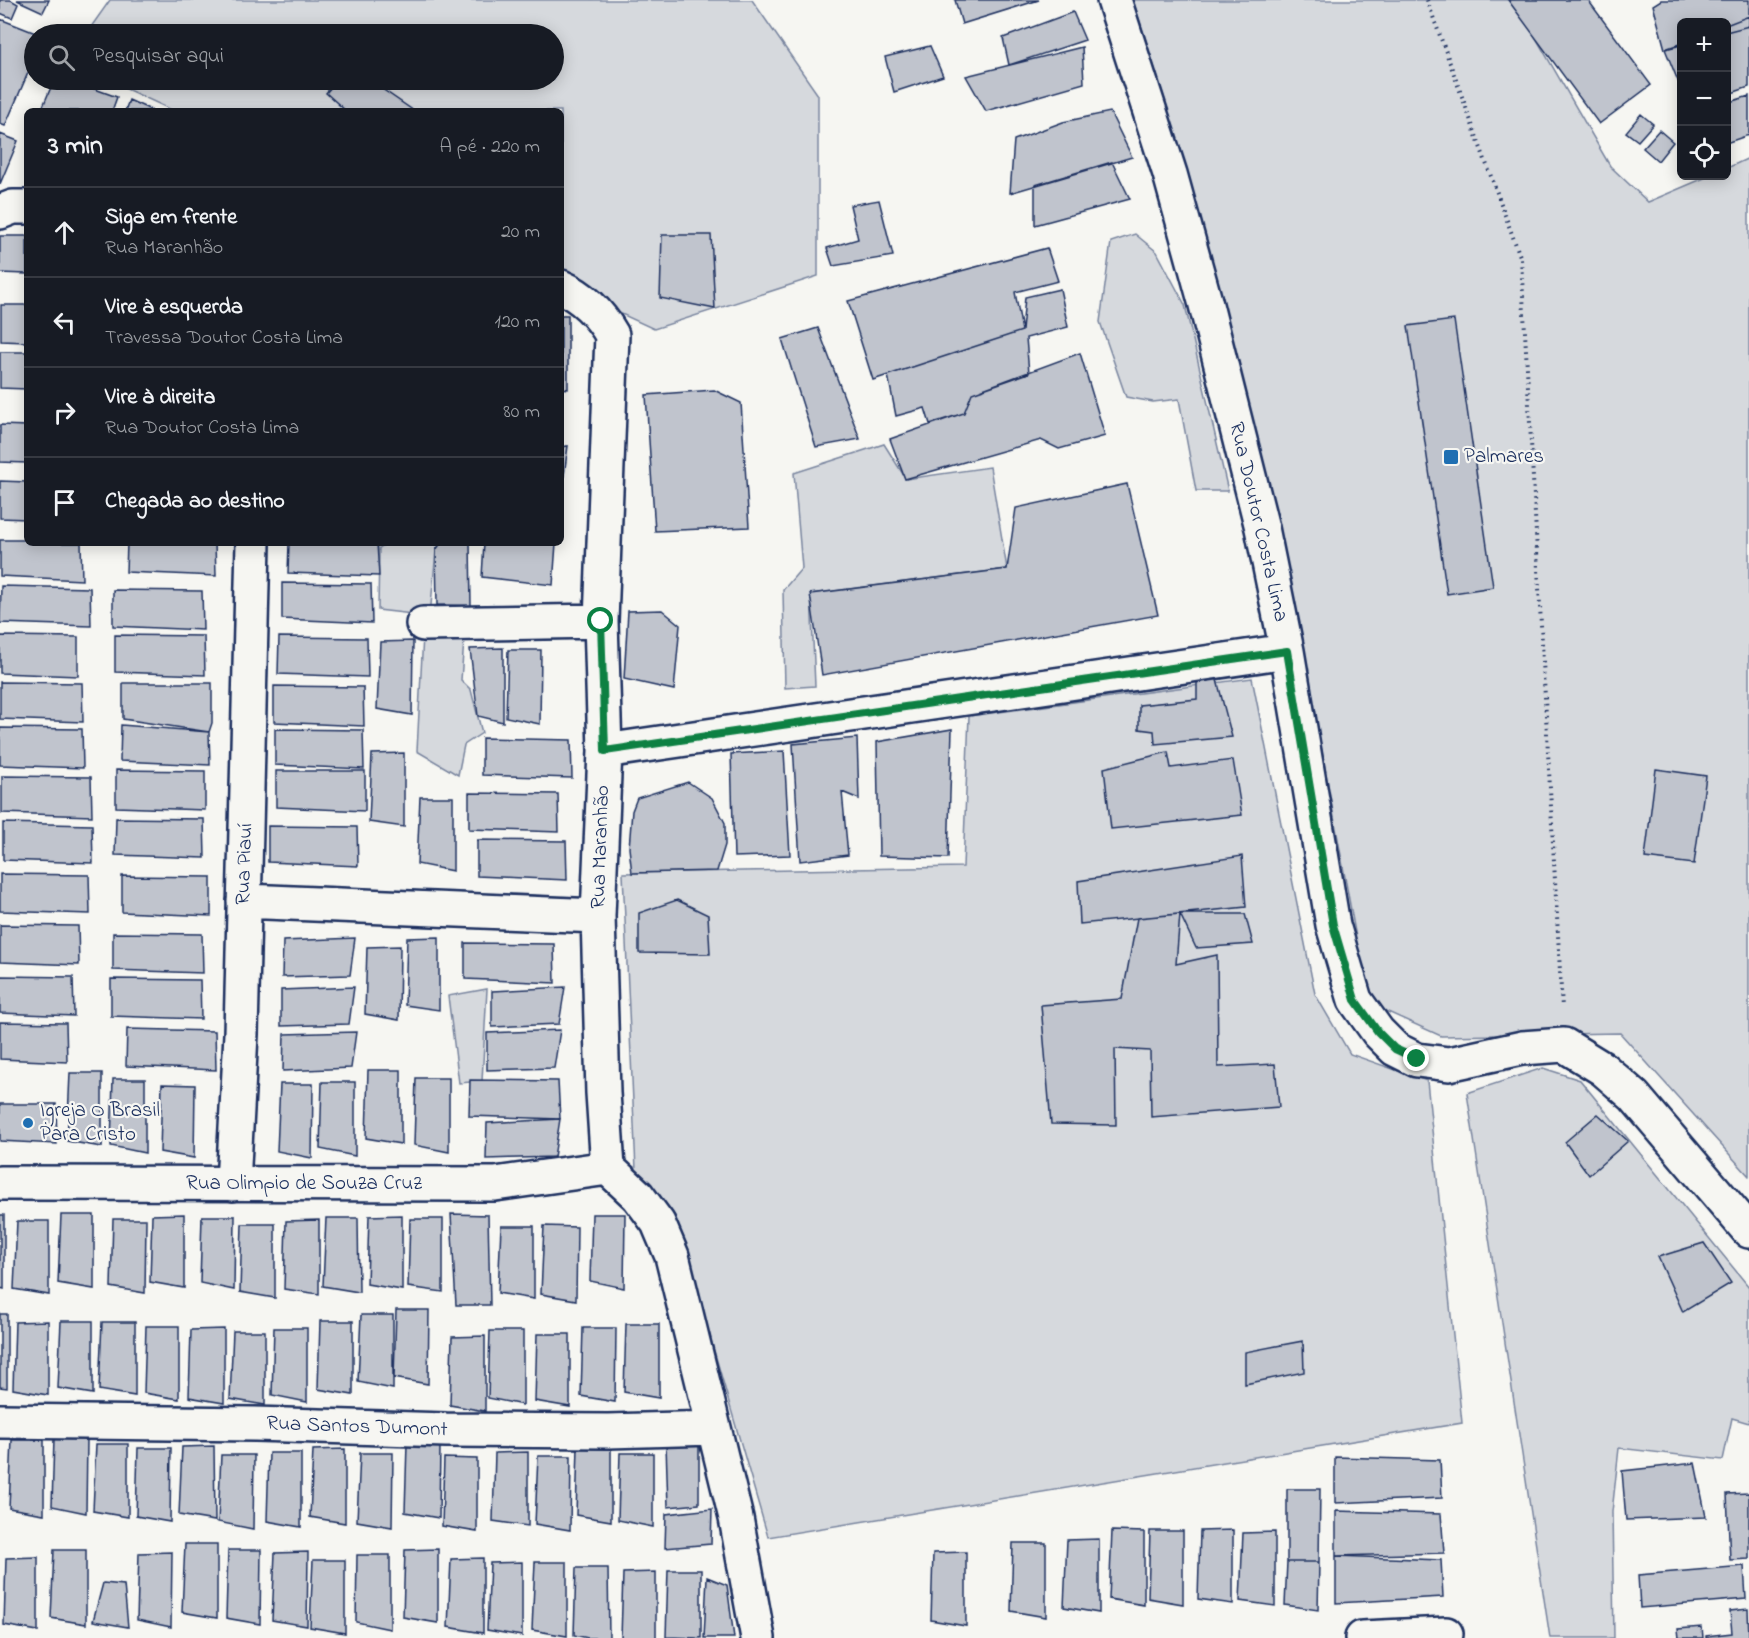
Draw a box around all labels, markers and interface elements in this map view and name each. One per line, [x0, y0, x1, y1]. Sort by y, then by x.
map controls [1677, 18, 1731, 180]
button: + [1677, 18, 1731, 72]
search box [24, 24, 564, 90]
icon: search [45, 41, 78, 74]
text: Pesquisar aqui [93, 41, 224, 73]
button: − [1677, 72, 1731, 126]
button: locate [1677, 126, 1731, 180]
text: 3 min [48, 128, 103, 166]
text: A pé · 220 m [440, 133, 540, 162]
text: Siga em frente [105, 202, 237, 234]
icon: ahead [48, 216, 81, 249]
text: 20 m [501, 218, 540, 247]
text: Rua Maranhão [105, 234, 223, 263]
text: Vire à esquerda [105, 292, 243, 324]
icon: left [48, 306, 81, 339]
text: 120 m [495, 308, 540, 337]
text: Travessa Doutor Costa Lima [105, 324, 343, 353]
text: Vire à direita [105, 382, 215, 414]
icon: right [48, 396, 81, 429]
text: 80 m [503, 398, 540, 427]
text: Rua Doutor Costa Lima [105, 414, 299, 443]
street label: Rua Doutor Costa Lima [1220, 419, 1296, 625]
place label: Palmares [1464, 442, 1544, 472]
marker: Palmares [1442, 448, 1460, 466]
icon: arrive [48, 486, 81, 519]
text: Chegada ao destino [105, 486, 285, 518]
route start [587, 607, 613, 633]
street label: Rua Maranhão [584, 784, 618, 909]
street label: Rua Piauí [229, 822, 261, 905]
route end [1403, 1045, 1429, 1071]
place label: Igreja O Brasil Para Cristo [40, 1096, 160, 1150]
marker: Igreja O Brasil Para Cristo [21, 1116, 35, 1130]
street label: Rua Olimpio de Souza Cruz [186, 1169, 422, 1199]
street label: Rua Santos Dumont [266, 1409, 448, 1445]

